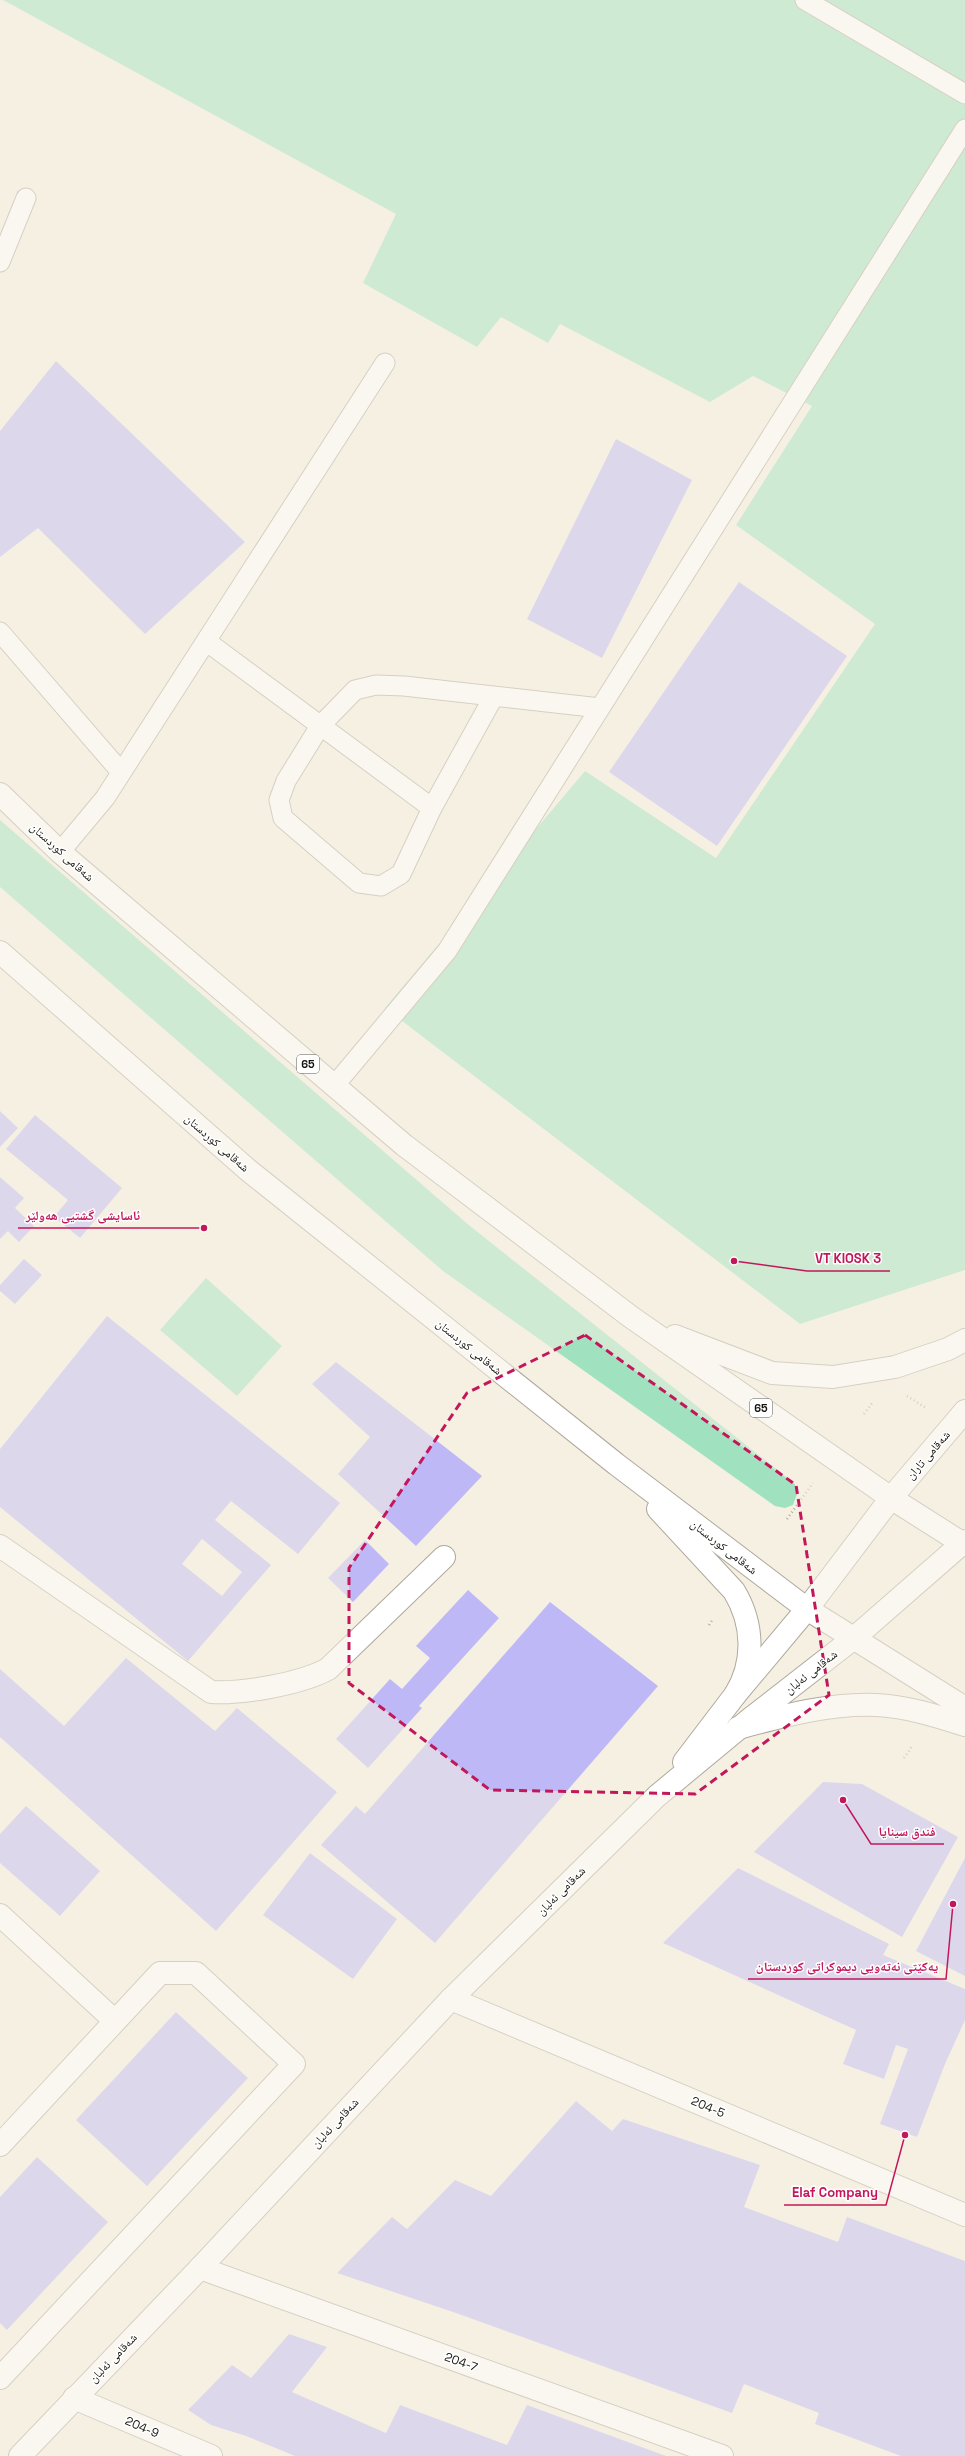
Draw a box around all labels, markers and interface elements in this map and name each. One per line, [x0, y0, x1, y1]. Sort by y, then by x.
street label: شەقامی کوردستان [27, 819, 97, 885]
road number: 65 [297, 1055, 319, 1073]
street label: شەقامی کوردستان [181, 1110, 253, 1176]
callout: ئاسایشی گشتیی هەولێر [18, 1203, 149, 1228]
text: ئاسایشی گشتیی هەولێر [25, 1207, 141, 1224]
callout: VT KIOSK 3 [807, 1246, 890, 1271]
text: VT KIOSK 3 [815, 1250, 881, 1267]
street label: شەقامی کوردستان [433, 1315, 505, 1379]
road number: 65 [750, 1399, 772, 1417]
street label: شەقامی تاران [902, 1427, 954, 1483]
street label: شەقامی کوردستان [687, 1516, 761, 1578]
street label: شەقامی ئەلبان [781, 1646, 841, 1698]
callout: فندق سينايا [871, 1819, 944, 1844]
text: فندق سينايا [879, 1823, 935, 1840]
street label: شەقامی ئەلبان [533, 1863, 589, 1919]
callout: یه‌كێتی نه‌ته‌ویی دیموكراتی كوردستان [748, 1954, 946, 1979]
text: یه‌كێتی نه‌ته‌ویی دیموكراتی كوردستان [756, 1958, 938, 1975]
street label: 204-5 [689, 2093, 727, 2121]
street label: شەقامی ئەلبان [308, 2094, 362, 2152]
callout: Elaf Company [784, 2180, 886, 2205]
text: Elaf Company [792, 2184, 878, 2201]
street label: شەقامی ئەلبان [85, 2330, 141, 2386]
street label: 204-7 [442, 2349, 480, 2375]
street label: 204-9 [123, 2413, 161, 2441]

